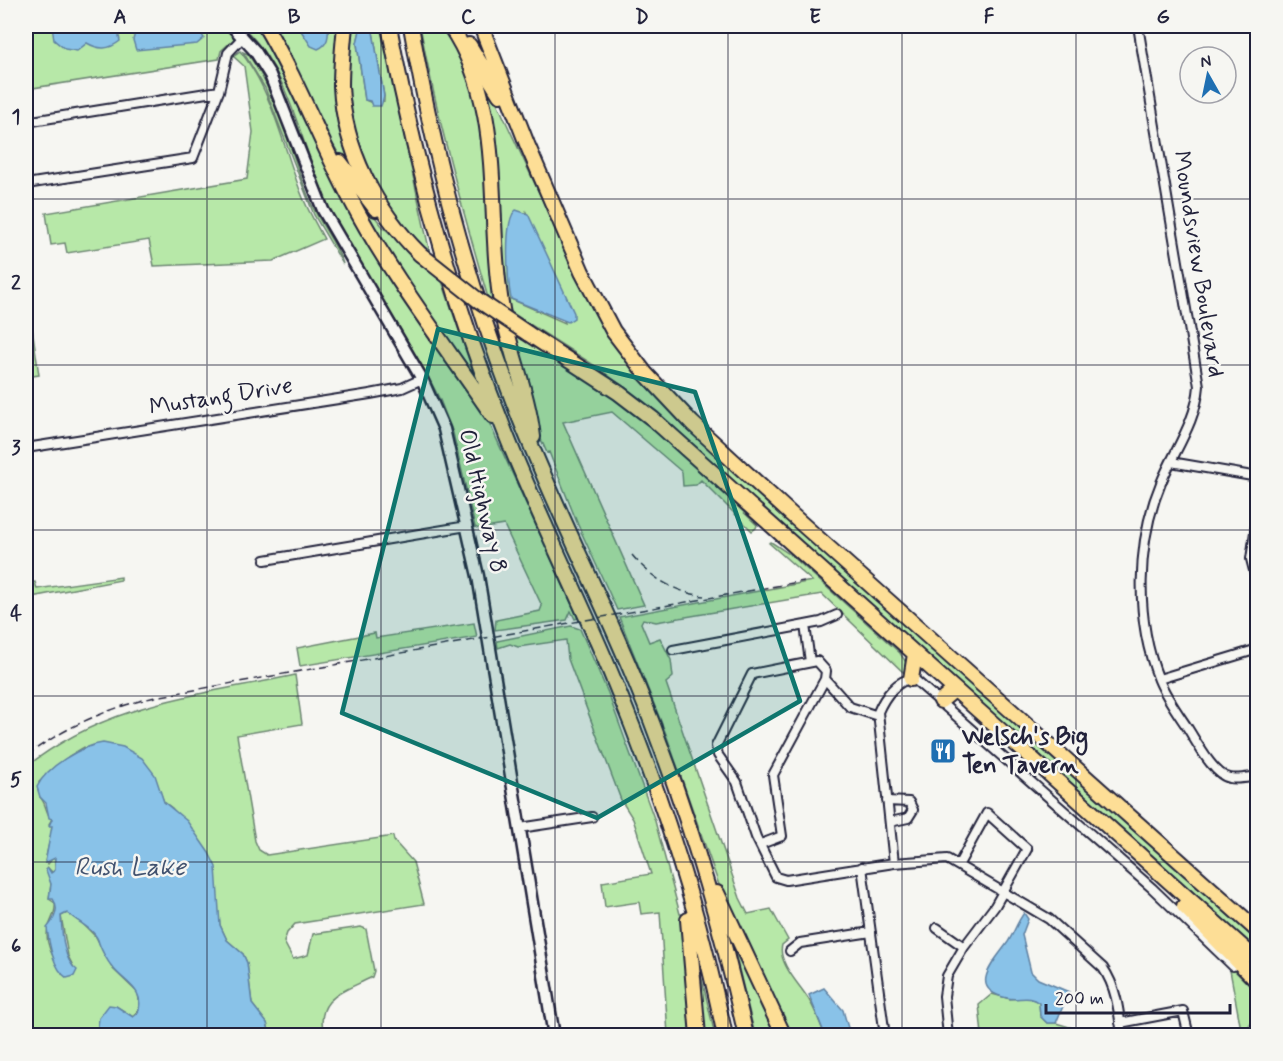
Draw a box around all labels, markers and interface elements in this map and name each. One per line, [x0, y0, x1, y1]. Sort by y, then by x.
text: A [113, 4, 127, 31]
text: B [288, 4, 301, 31]
text: C [461, 4, 476, 31]
text: D [635, 4, 649, 31]
text: E [809, 4, 821, 31]
text: F [984, 4, 995, 31]
text: G [1156, 4, 1170, 31]
north arrow [1178, 45, 1238, 105]
text: N [1199, 50, 1213, 73]
text: 1 [12, 104, 20, 131]
street label: Moundsview Boulevard [1165, 149, 1231, 379]
text: 2 [11, 270, 21, 297]
street label: Mustang Drive [147, 370, 295, 427]
street label: Old Highway 8 [450, 426, 514, 576]
text: 3 [11, 435, 21, 462]
text: 4 [10, 601, 22, 628]
place label: Welsch's Big Ten Tavern [961, 722, 1088, 781]
restaurant icon: Welsch's Big Ten Tavern [928, 736, 958, 766]
text: 5 [10, 767, 22, 794]
water label: Rush Lake [74, 851, 187, 885]
text: 6 [11, 933, 21, 960]
scale bar [1046, 977, 1230, 1015]
text: 200 m [1055, 987, 1104, 1011]

